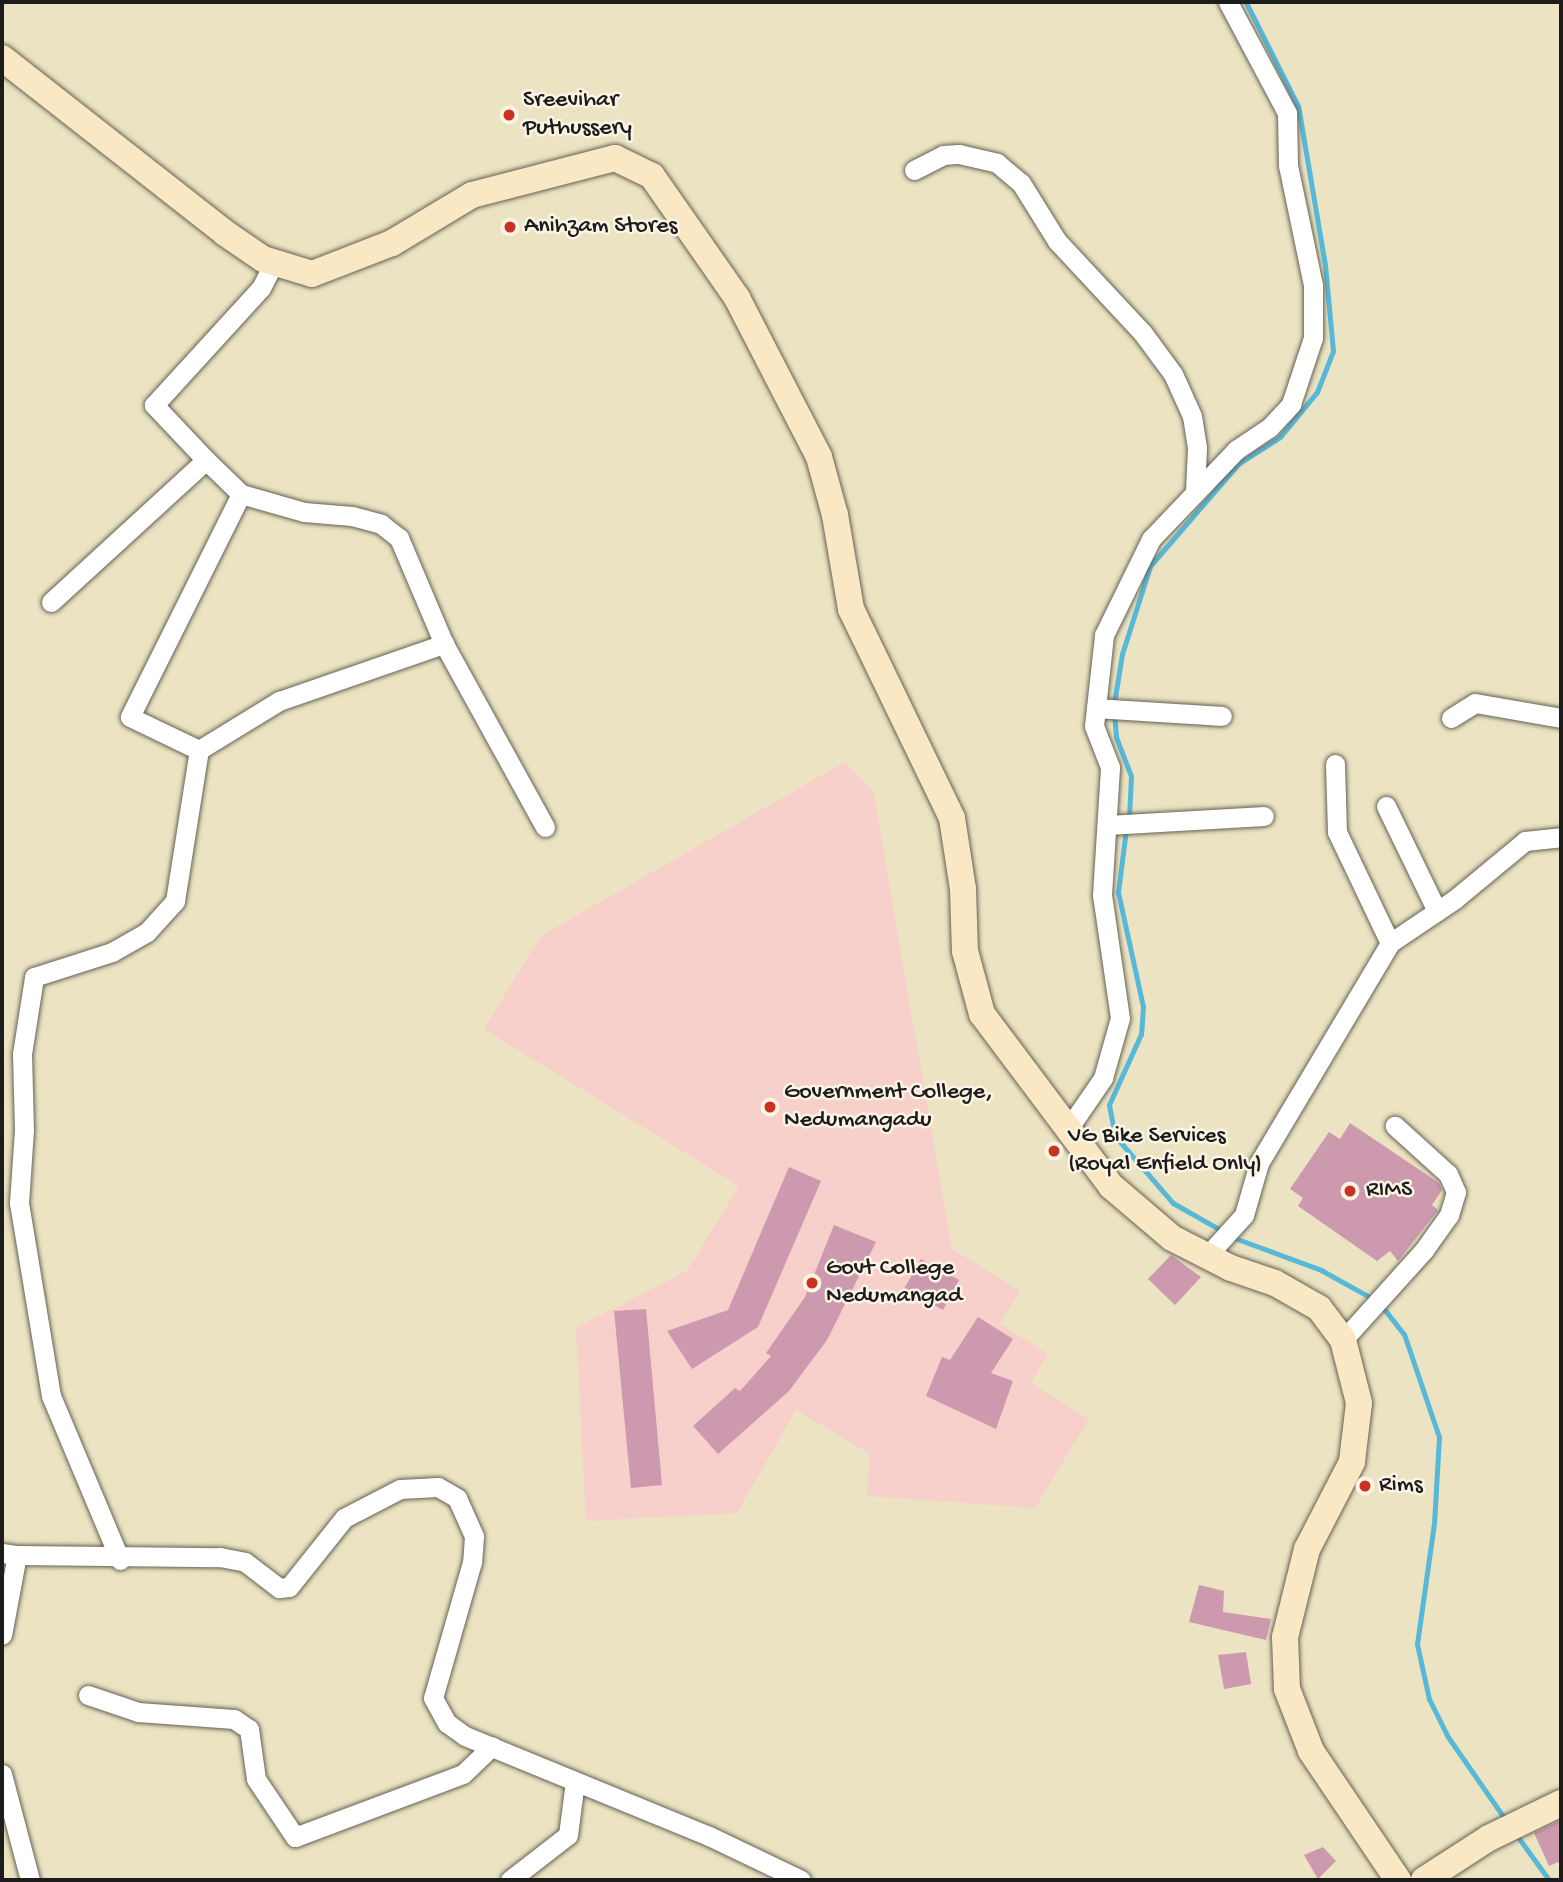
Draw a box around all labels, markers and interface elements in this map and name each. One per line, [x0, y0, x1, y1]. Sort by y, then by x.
place label: Sreevihar Puthussery [523, 87, 632, 143]
marker: Sreevihar Puthussery [501, 107, 517, 123]
place label: Anihzam Stores [524, 213, 677, 241]
marker: Anihzam Stores [502, 219, 518, 235]
place label: Government College, Nedumangadu [784, 1079, 993, 1135]
marker: Government College, Nedumangadu [762, 1099, 778, 1115]
place label: VG Bike Services (Royal Enfield Only) [1068, 1123, 1262, 1179]
marker: VG Bike Services (Royal Enfield Only) [1046, 1143, 1062, 1159]
place label: RIMS [1366, 1177, 1412, 1205]
marker: RIMS [1340, 1181, 1360, 1201]
place label: Govt College Nedumangad [826, 1255, 962, 1311]
marker: Govt College Nedumangad [804, 1275, 820, 1291]
place label: Rims [1379, 1472, 1423, 1500]
marker: Rims [1357, 1478, 1373, 1494]

